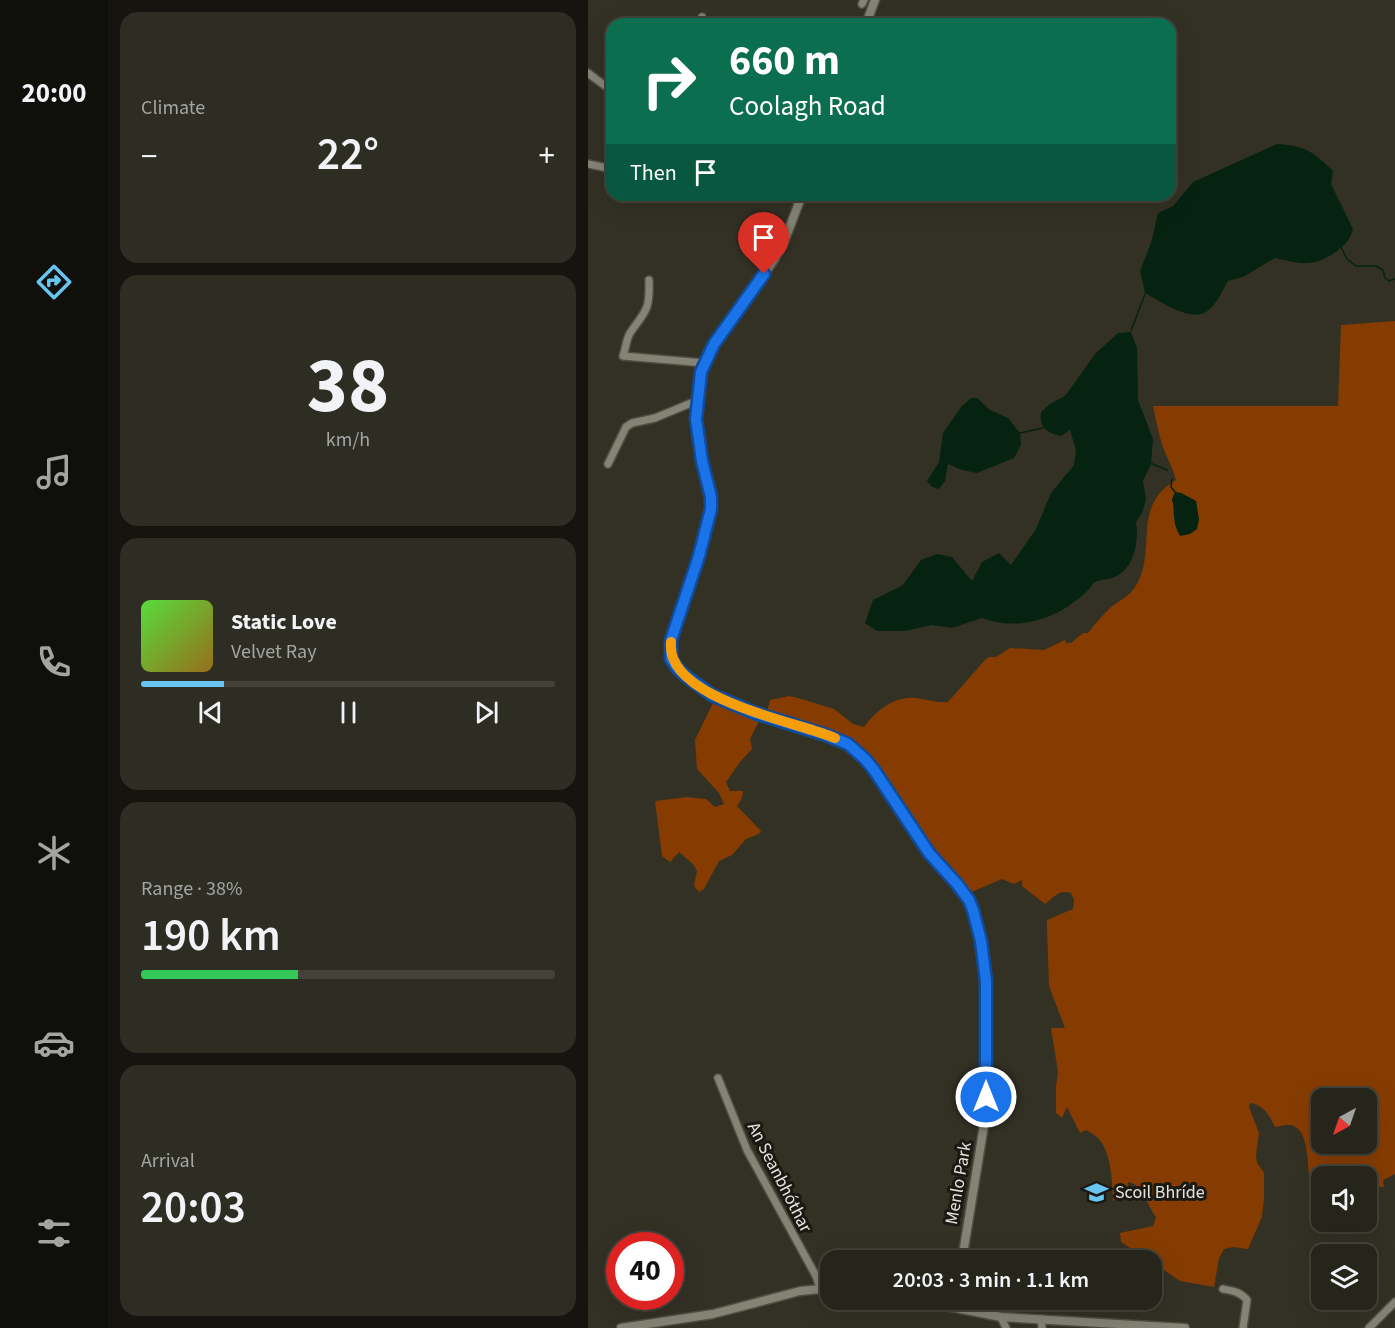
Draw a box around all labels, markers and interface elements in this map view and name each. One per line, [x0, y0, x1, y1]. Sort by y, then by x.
text: 660 m [729, 31, 840, 91]
icon: right [630, 42, 708, 120]
text: 20:00 [21, 74, 87, 113]
text: Coolagh Road [729, 87, 886, 126]
text: Climate [141, 94, 205, 122]
text: 22° [317, 123, 379, 187]
text: − [141, 133, 157, 180]
text: + [539, 133, 555, 180]
icon: arrive [689, 156, 722, 189]
text: Then [630, 157, 677, 189]
pin [738, 212, 789, 274]
icon: arrive [747, 221, 780, 254]
icon: directions [33, 261, 75, 303]
text: 38 [307, 331, 389, 442]
text: km/h [326, 426, 370, 454]
icon: music [33, 451, 75, 493]
text: Static Love [231, 606, 337, 638]
text: Velvet Ray [231, 638, 317, 666]
icon: phone [33, 641, 75, 683]
icon: previous [194, 696, 227, 729]
icon: pause [332, 696, 365, 729]
icon: next [470, 696, 503, 729]
icon: climate [33, 832, 75, 874]
text: Range · 38% [141, 875, 242, 903]
text: 190 km [141, 904, 281, 968]
icon: car [33, 1022, 75, 1064]
position arrow [954, 1065, 1018, 1129]
north arrow [1311, 1088, 1377, 1154]
map controls [1311, 1088, 1377, 1310]
street label: An Seanbhóthar [741, 1118, 818, 1237]
street label: Menlo Park [939, 1140, 978, 1226]
text: Arrival [141, 1147, 195, 1175]
button: sound [1311, 1166, 1377, 1232]
text: 20:03 [141, 1176, 246, 1240]
school or university icon: Scoil Bhríde [1084, 1179, 1110, 1205]
place label: Scoil Bhríde [1115, 1180, 1205, 1205]
icon: filters [33, 1212, 75, 1254]
speed limit sign: 40 [606, 1232, 684, 1310]
button: layers [1311, 1244, 1377, 1310]
text: 20:03 · 3 min · 1.1 km [893, 1264, 1089, 1296]

